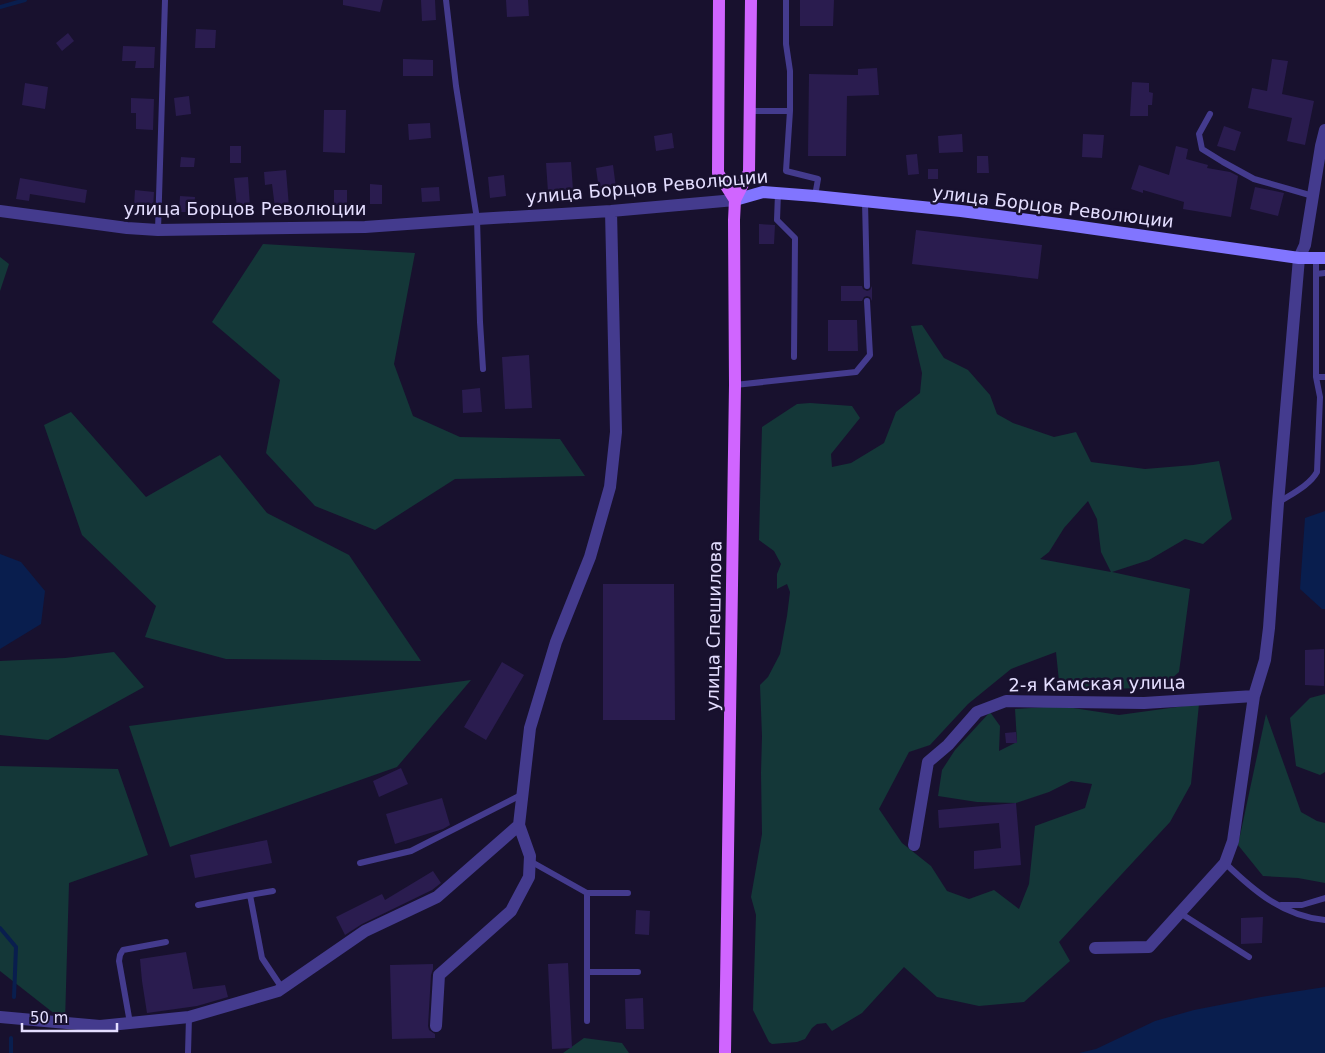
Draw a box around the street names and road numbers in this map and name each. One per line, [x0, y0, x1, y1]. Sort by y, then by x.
street label: улица Борцов Революции [525, 165, 769, 208]
street label: улица Борцов Революции [931, 181, 1175, 232]
street label: улица Борцов Революции [123, 198, 367, 219]
street label: улица Спешилова [702, 541, 725, 711]
street label: 2-я Камская улица [1008, 671, 1186, 696]

